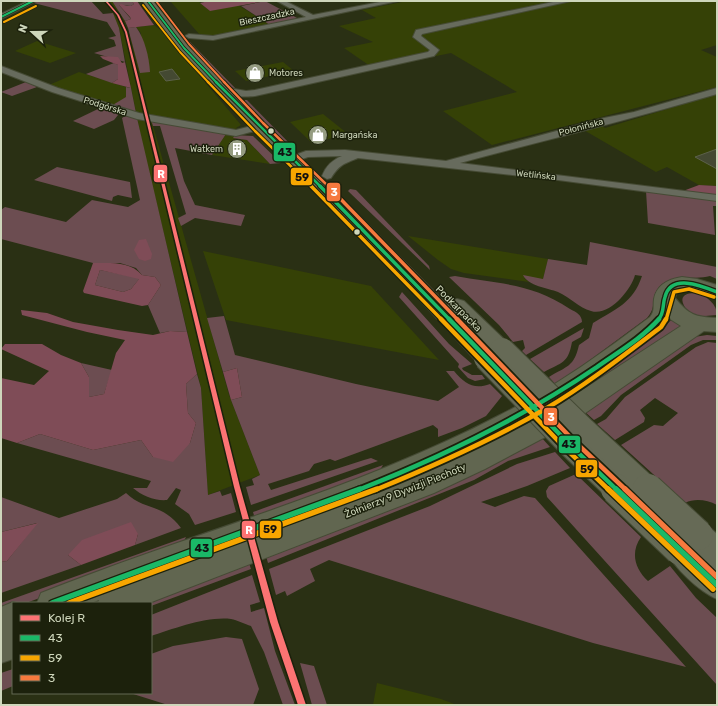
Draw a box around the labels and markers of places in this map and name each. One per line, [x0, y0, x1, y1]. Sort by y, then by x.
shop icon: Motores [244, 62, 266, 84]
place label: Motores [269, 68, 303, 78]
shop icon: Margańska [307, 124, 329, 146]
unlabelled marker [266, 126, 276, 136]
place label: Margańska [332, 130, 377, 140]
building icon: Watkem [226, 138, 248, 160]
place label: Watkem [190, 144, 223, 154]
unlabelled marker [352, 227, 362, 237]

